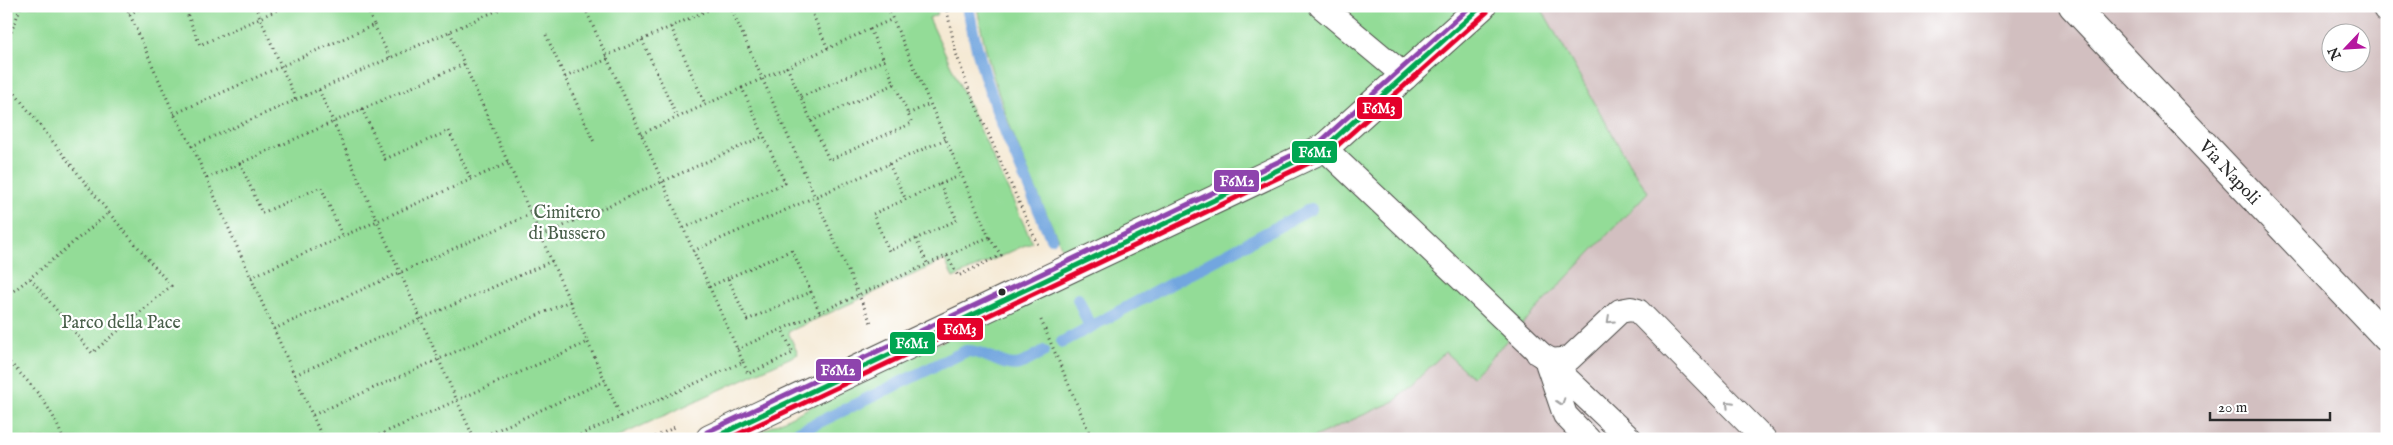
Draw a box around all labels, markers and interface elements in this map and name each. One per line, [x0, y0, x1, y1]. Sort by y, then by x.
north arrow [2320, 22, 2370, 72]
text: N [2324, 44, 2346, 63]
line badge: F6M3 [1356, 96, 1403, 120]
text: F6M3 [1362, 100, 1396, 118]
street label: Via Napoli [2192, 135, 2265, 210]
line badge: F6M1 [1291, 140, 1338, 164]
text: F6M1 [1298, 144, 1332, 162]
line badge: F6M2 [1213, 169, 1260, 193]
text: F6M2 [1220, 173, 1255, 191]
park label: Cimitero di Bussero [529, 202, 606, 246]
unlabelled marker [997, 287, 1007, 297]
park label: Parco della Pace [61, 312, 181, 335]
one-way arrow [1607, 314, 1616, 323]
line badge: F6M3 [936, 317, 984, 341]
text: F6M3 [943, 321, 977, 339]
line badge: F6M1 [889, 331, 936, 355]
text: F6M1 [895, 335, 929, 353]
line badge: F6M2 [815, 358, 862, 382]
text: F6M2 [821, 362, 856, 380]
scale bar [2210, 390, 2330, 422]
one-way arrow [1555, 398, 1565, 406]
text: 20 m [2218, 398, 2248, 417]
one-way arrow [1726, 401, 1735, 410]

